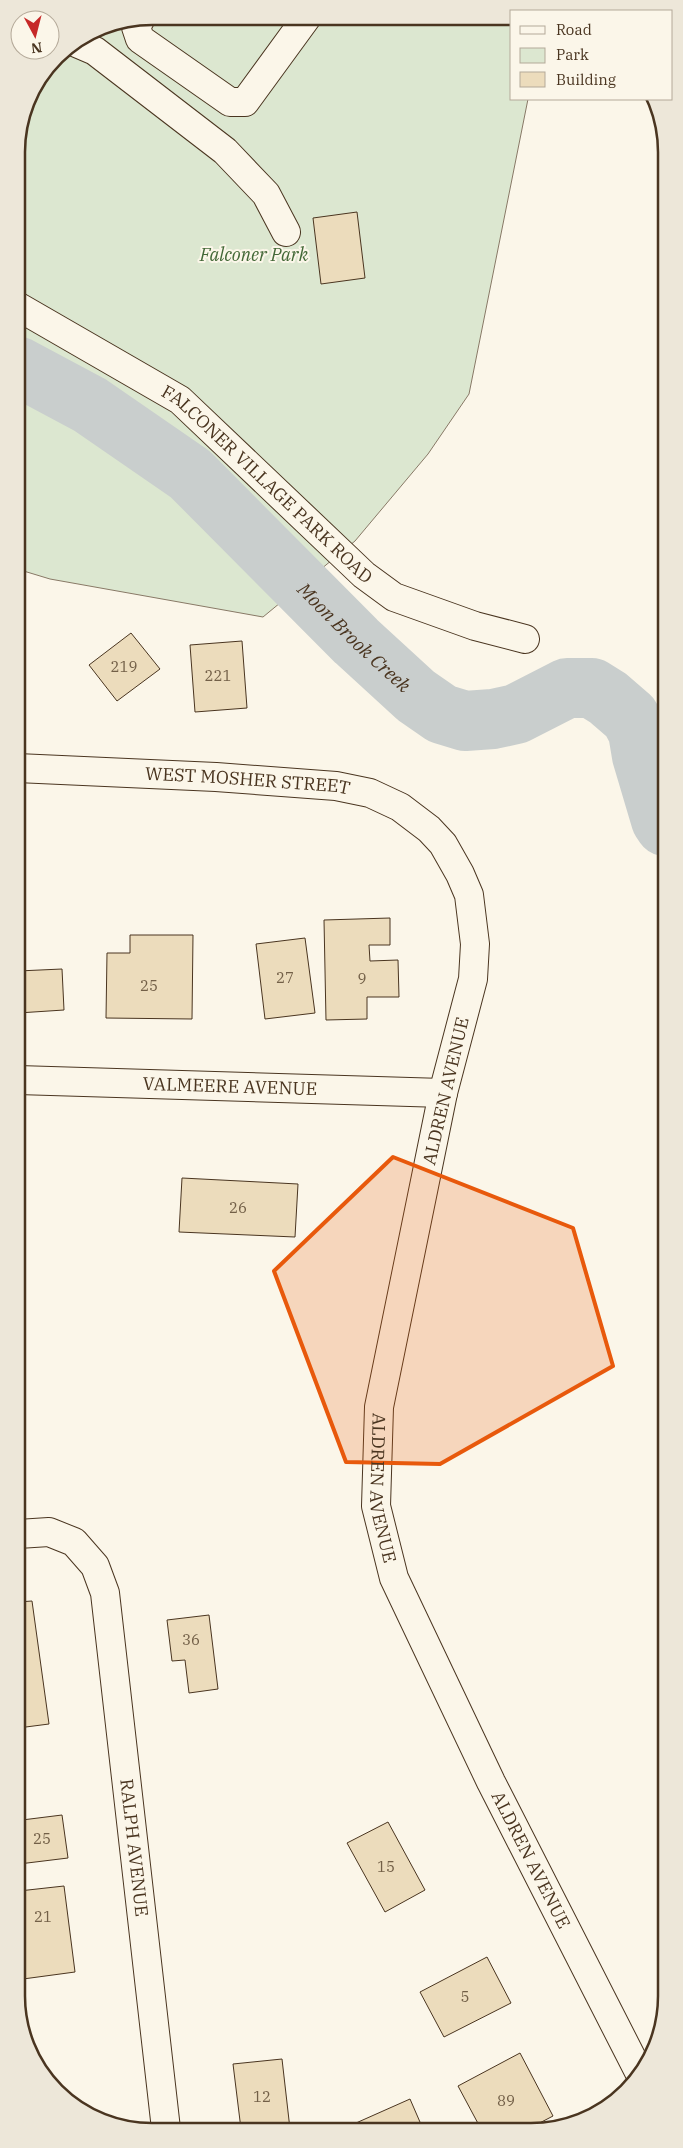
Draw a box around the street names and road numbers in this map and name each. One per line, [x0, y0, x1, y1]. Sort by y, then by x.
street label: FALCONER VILLAGE PARK ROAD [157, 380, 377, 588]
street label: WEST MOSHER STREET [145, 762, 353, 800]
street label: ALDREN AVENUE [417, 1015, 474, 1167]
street label: VALMEERE AVENUE [142, 1072, 317, 1100]
street label: ALDREN AVENUE [364, 1413, 402, 1565]
street label: RALPH AVENUE [115, 1777, 154, 1918]
street label: ALDREN AVENUE [487, 1787, 576, 1932]

